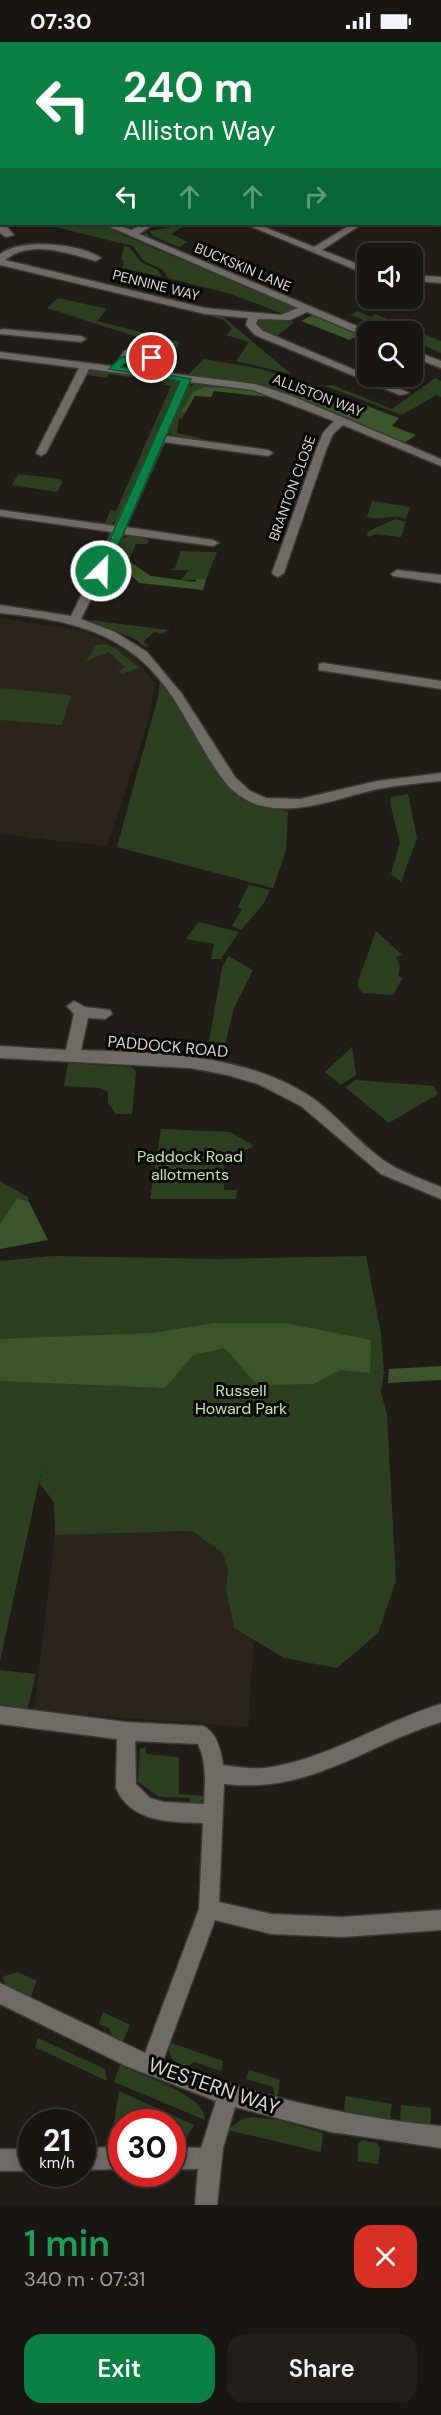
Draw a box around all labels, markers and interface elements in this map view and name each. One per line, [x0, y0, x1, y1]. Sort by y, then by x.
text: 07:30 [30, 7, 92, 36]
text: 240 m [123, 60, 253, 115]
icon: left [24, 66, 102, 144]
text: Alliston Way [123, 113, 275, 148]
icon: left [110, 180, 143, 213]
icon: ahead [173, 180, 206, 213]
icon: ahead [236, 180, 269, 213]
icon: right [299, 180, 332, 213]
street label: BUCKSKIN LANE [192, 239, 294, 295]
map controls [357, 243, 423, 387]
button: sound [357, 243, 423, 309]
street label: PENNINE WAY [111, 266, 201, 304]
button: search [357, 321, 423, 387]
pin [126, 332, 177, 383]
icon: arrive [135, 341, 168, 374]
street label: ALLISTON WAY [270, 369, 366, 421]
street label: BRANTON CLOSE [265, 433, 319, 543]
position arrow [69, 539, 133, 603]
street label: PADDOCK ROAD [107, 1031, 229, 1062]
park label: Paddock Road allotments [137, 1146, 243, 1185]
park label: Russell Howard Park [195, 1380, 287, 1419]
street label: WESTERN WAY [145, 2051, 283, 2121]
speed limit sign: 30 [108, 2109, 186, 2187]
text: 21 [43, 2121, 71, 2160]
text: km/h [39, 2153, 75, 2173]
text: 1 min [24, 2220, 110, 2267]
button: close [354, 2225, 417, 2288]
text: 340 m · 07:31 [24, 2266, 145, 2292]
button: Exit [24, 2334, 215, 2403]
button: Share [227, 2334, 417, 2403]

